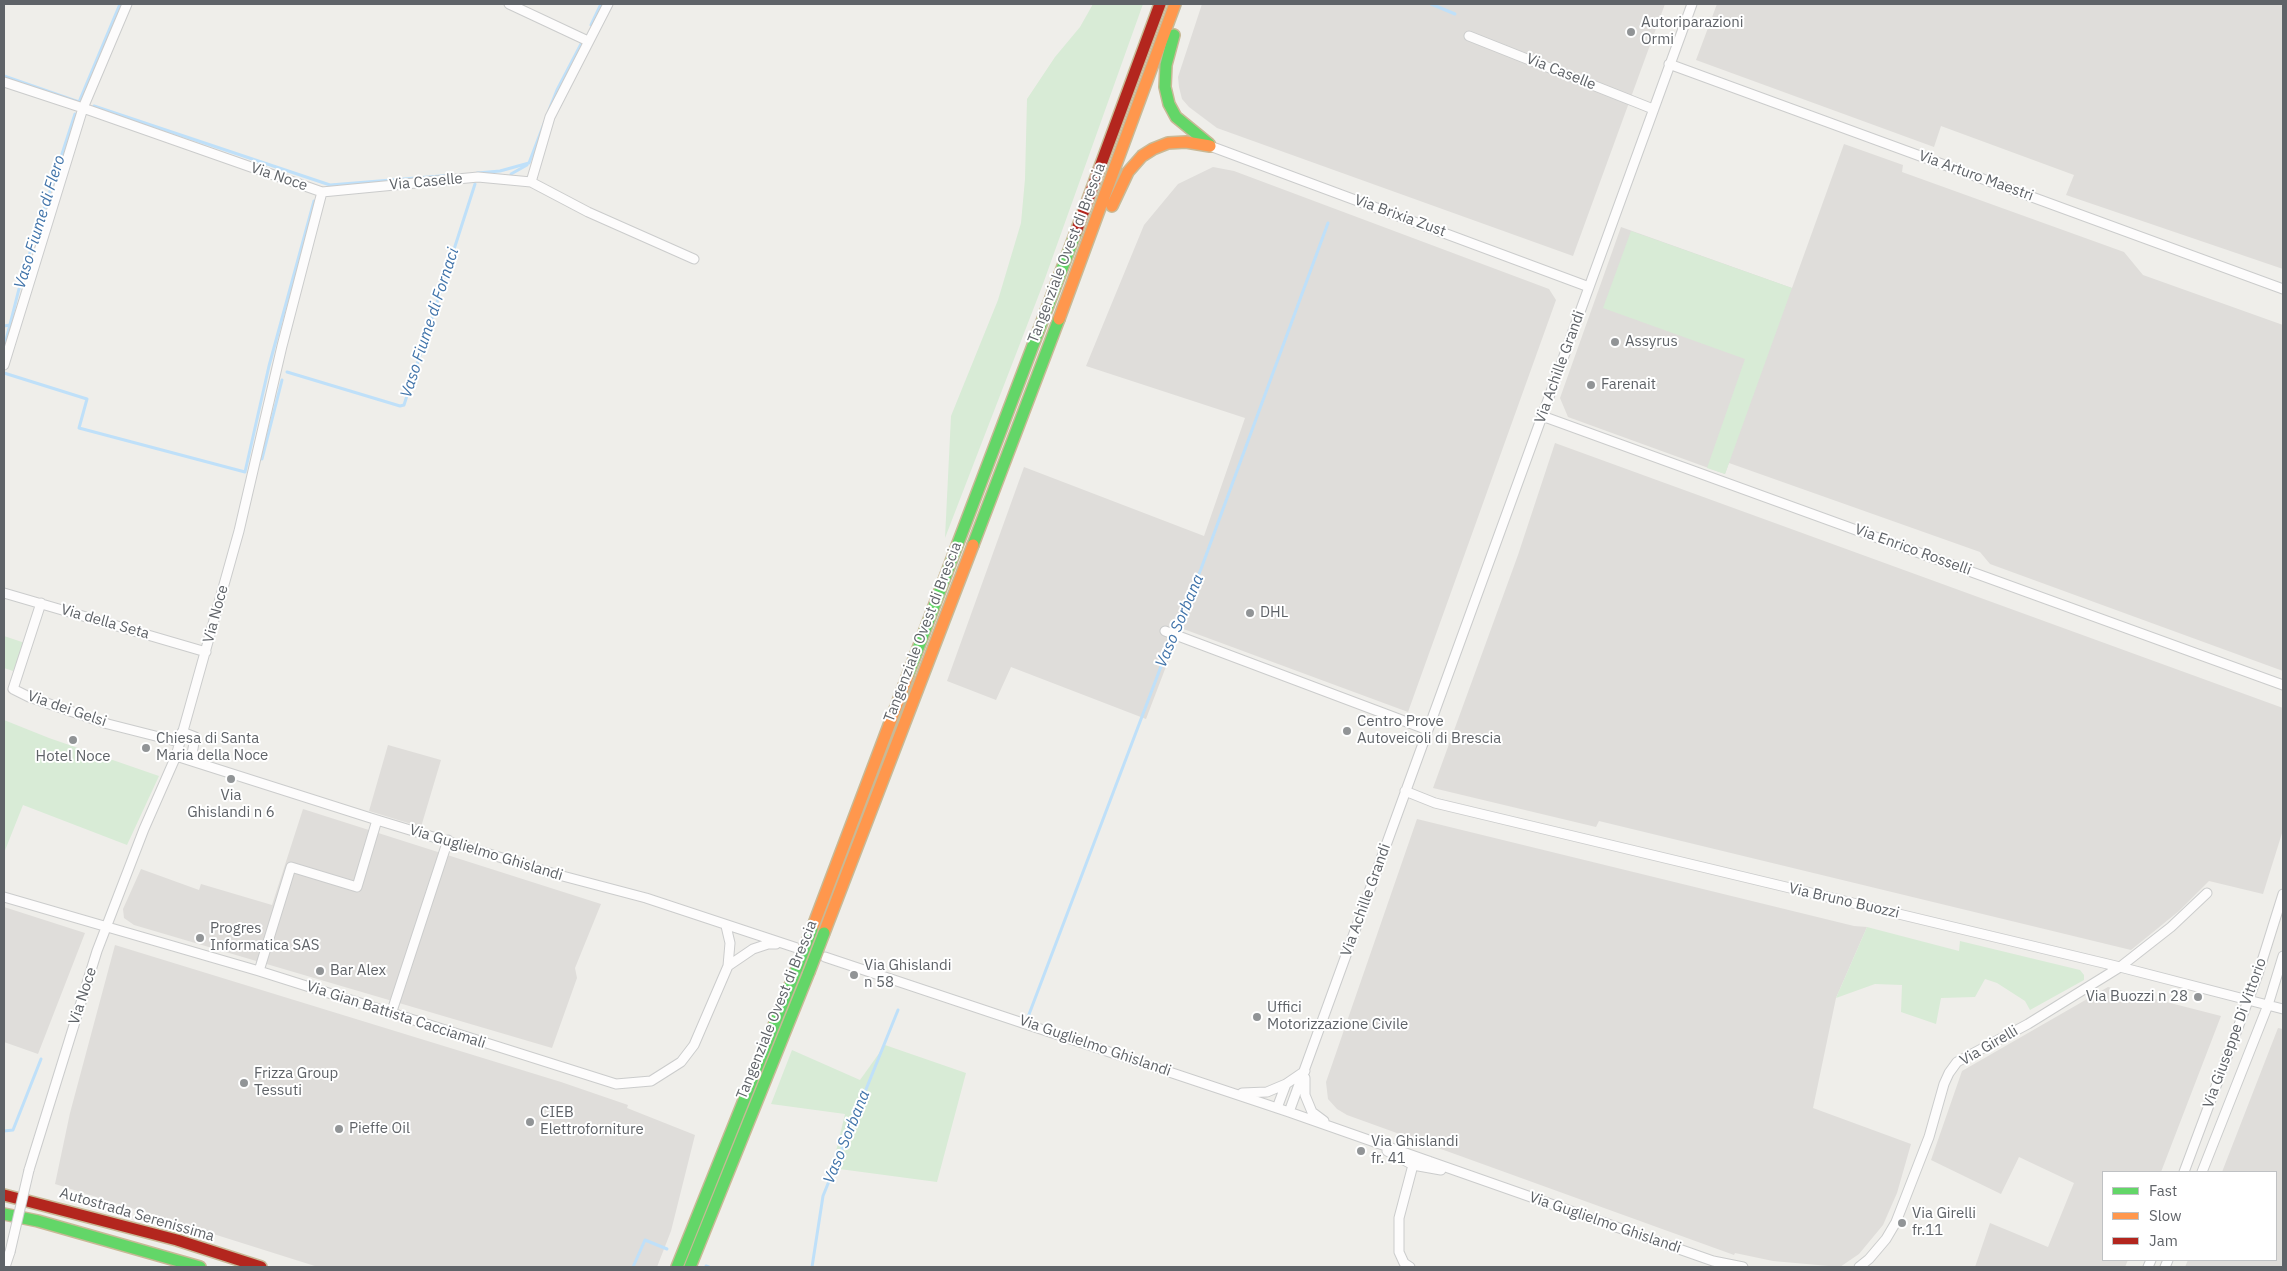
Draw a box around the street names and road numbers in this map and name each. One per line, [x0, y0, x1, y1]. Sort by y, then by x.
street label: Via Caselle [1523, 50, 1599, 94]
street label: Via Arturo Maestri [1916, 147, 2036, 205]
street label: Via Noce [248, 159, 310, 195]
street label: Tangenziale Ovest di Brescia [1024, 160, 1110, 346]
street label: Via Caselle [389, 170, 463, 194]
street label: Via Brixia Zust [1352, 191, 1448, 241]
street label: Via Achille Grandi [1531, 308, 1589, 426]
street label: Via Enrico Rosselli [1852, 521, 1974, 579]
street label: Tangenziale Ovest di Brescia [880, 539, 966, 725]
street label: Via Noce [200, 583, 232, 645]
street label: Via della Seta [59, 601, 151, 643]
street label: Via dei Gelsi [25, 687, 109, 731]
street label: Via Guglielmo Ghislandi [407, 821, 565, 885]
street label: Via Achille Grandi [1337, 841, 1395, 959]
street label: Via Bruno Buozzi [1787, 880, 1901, 922]
street label: Tangenziale Ovest di Brescia [733, 918, 821, 1102]
street label: Via Giuseppe Di Vittorio [2199, 955, 2271, 1111]
street label: Via Noce [65, 965, 101, 1027]
street label: Via Gian Battista Cacciamali [304, 977, 488, 1053]
street label: Via Guglielmo Ghislandi [1017, 1012, 1173, 1080]
street label: Via Girelli [1957, 1022, 2021, 1070]
street label: Autostrada Serenissima [58, 1184, 216, 1246]
street label: Via Guglielmo Ghislandi [1527, 1189, 1683, 1257]

